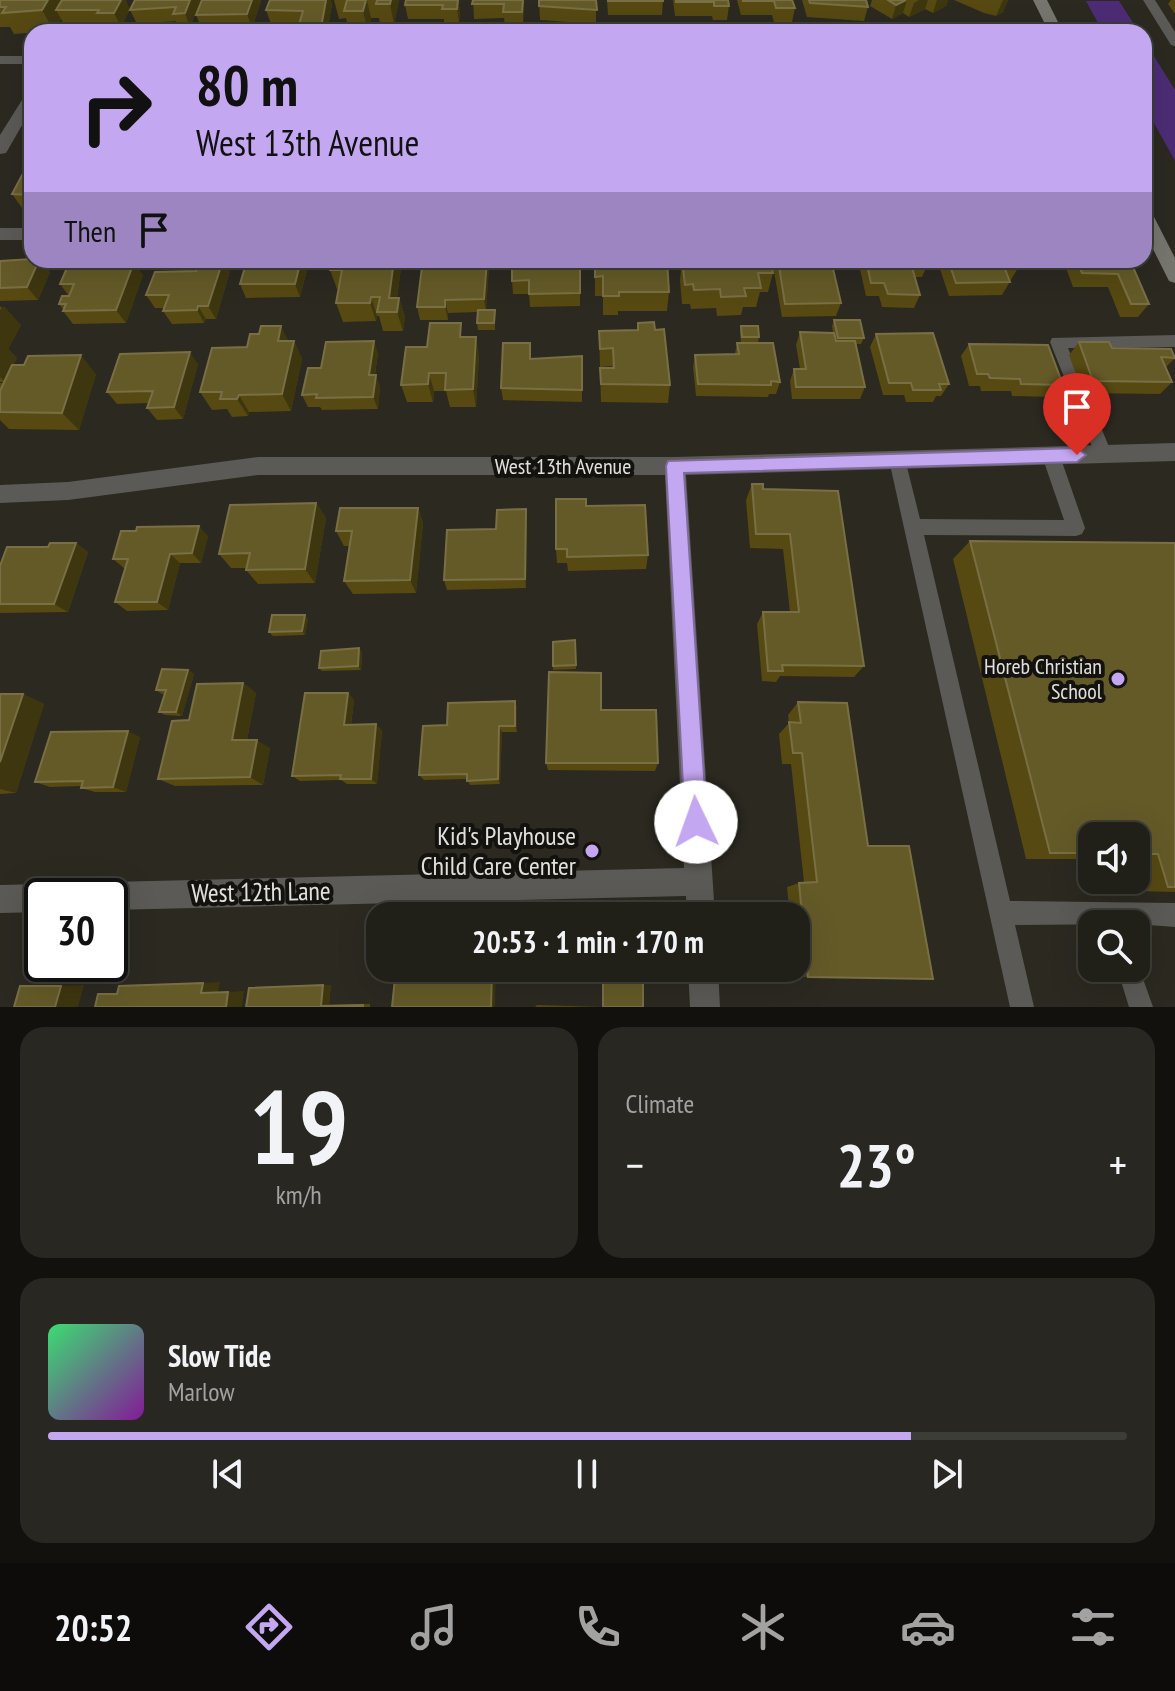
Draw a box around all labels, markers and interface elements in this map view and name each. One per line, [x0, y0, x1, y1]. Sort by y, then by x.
text: 80 m [196, 49, 298, 121]
icon: right [64, 56, 168, 160]
text: West 13th Avenue [196, 119, 419, 166]
icon: arrive [132, 208, 176, 252]
text: Then [64, 211, 116, 250]
pin [1043, 373, 1111, 455]
icon: arrive [1055, 385, 1099, 429]
street label: West 13th Avenue [495, 452, 631, 480]
place label: Horeb Christian School [984, 652, 1103, 705]
marker: Horeb Christian School [1109, 670, 1127, 688]
position arrow [654, 780, 738, 864]
place label: Kid's Playhouse Child Care Center [421, 819, 576, 882]
map controls [1078, 822, 1150, 982]
button: sound [1078, 822, 1150, 894]
marker: Kid's Playhouse Child Care Center [583, 842, 601, 860]
street label: West 12th Lane [191, 874, 331, 909]
speed limit sign: 30 [24, 878, 128, 982]
button: search [1078, 910, 1150, 982]
text: 20:53 · 1 min · 170 m [472, 922, 704, 961]
text: 19 [249, 1058, 348, 1193]
text: Climate [626, 1087, 694, 1120]
text: 23° [837, 1126, 916, 1204]
text: − [626, 1136, 644, 1193]
text: + [1109, 1136, 1127, 1193]
text: km/h [276, 1178, 322, 1211]
text: Slow Tide [168, 1336, 271, 1375]
text: Marlow [168, 1375, 234, 1408]
icon: previous [206, 1452, 250, 1496]
icon: pause [565, 1452, 609, 1496]
icon: next [925, 1452, 969, 1496]
icon: directions [241, 1599, 297, 1655]
icon: music [406, 1599, 462, 1655]
icon: phone [570, 1599, 626, 1655]
icon: climate [735, 1599, 791, 1655]
icon: car [900, 1599, 956, 1655]
icon: filters [1065, 1599, 1121, 1655]
text: 20:52 [54, 1604, 132, 1651]

